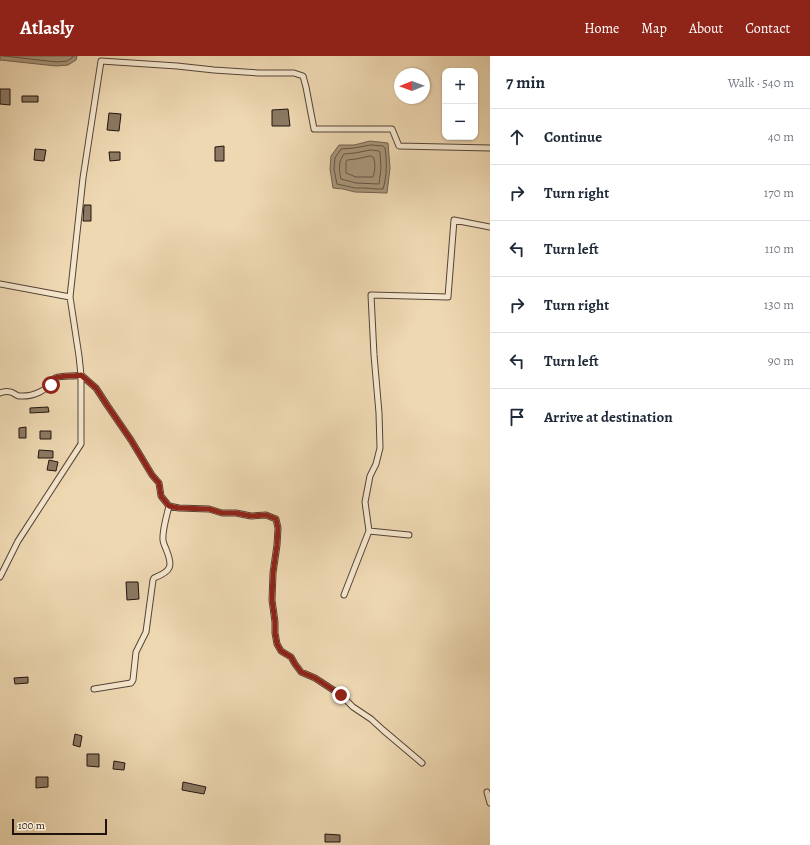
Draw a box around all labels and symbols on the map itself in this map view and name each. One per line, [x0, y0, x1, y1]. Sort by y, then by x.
north arrow [394, 68, 430, 104]
route start [42, 376, 60, 394]
route end [332, 686, 350, 704]
scale bar [12, 817, 107, 836]

